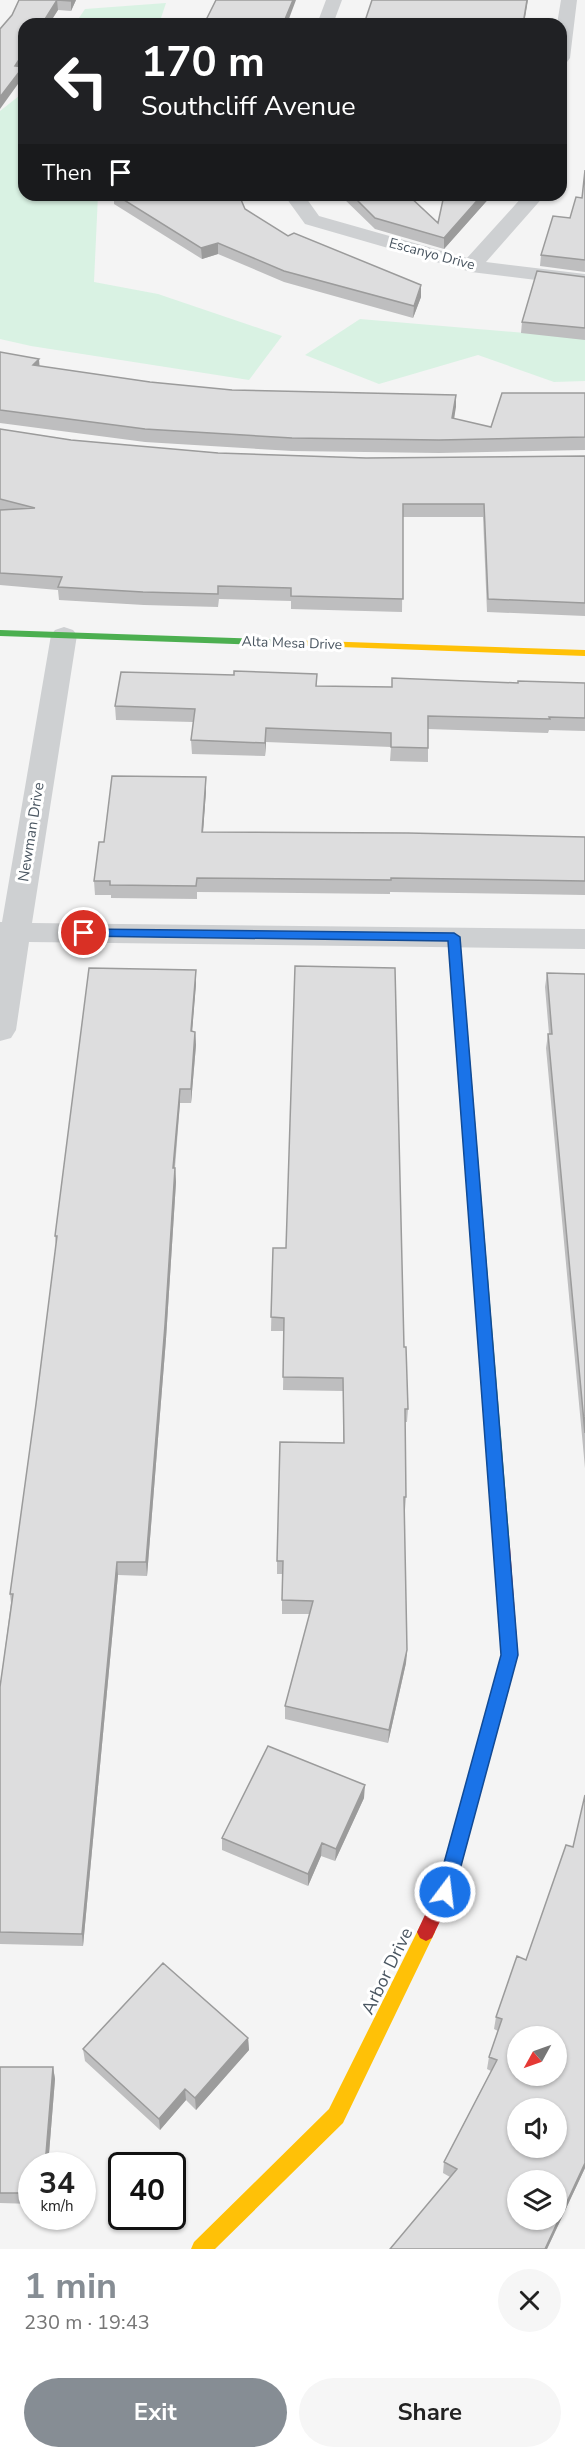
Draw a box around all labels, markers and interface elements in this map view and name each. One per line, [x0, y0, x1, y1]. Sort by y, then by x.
text: 170 m [141, 34, 265, 91]
icon: left [42, 42, 120, 120]
text: Southcliff Avenue [141, 88, 356, 125]
icon: arrive [104, 156, 137, 189]
text: Then [42, 158, 92, 188]
street label: Escanyo Drive [387, 233, 477, 275]
street label: Alta Mesa Drive [241, 632, 343, 654]
street label: Newman Drive [13, 781, 49, 883]
pin [58, 907, 109, 958]
icon: arrive [67, 916, 100, 949]
position arrow [413, 1860, 477, 1924]
street label: Arbor Drive [356, 1924, 418, 2018]
north arrow [507, 2026, 567, 2086]
map controls [507, 2026, 567, 2230]
button: sound [507, 2098, 567, 2158]
speed limit sign: 40 [108, 2152, 186, 2230]
text: 34 [39, 2163, 75, 2204]
button: layers [507, 2170, 567, 2230]
text: km/h [40, 2196, 74, 2216]
text: 1 min [24, 2262, 117, 2311]
button: close [498, 2269, 561, 2332]
text: 230 m · 19:43 [24, 2309, 150, 2336]
button: Exit [24, 2378, 287, 2447]
button: Share [299, 2378, 561, 2447]

